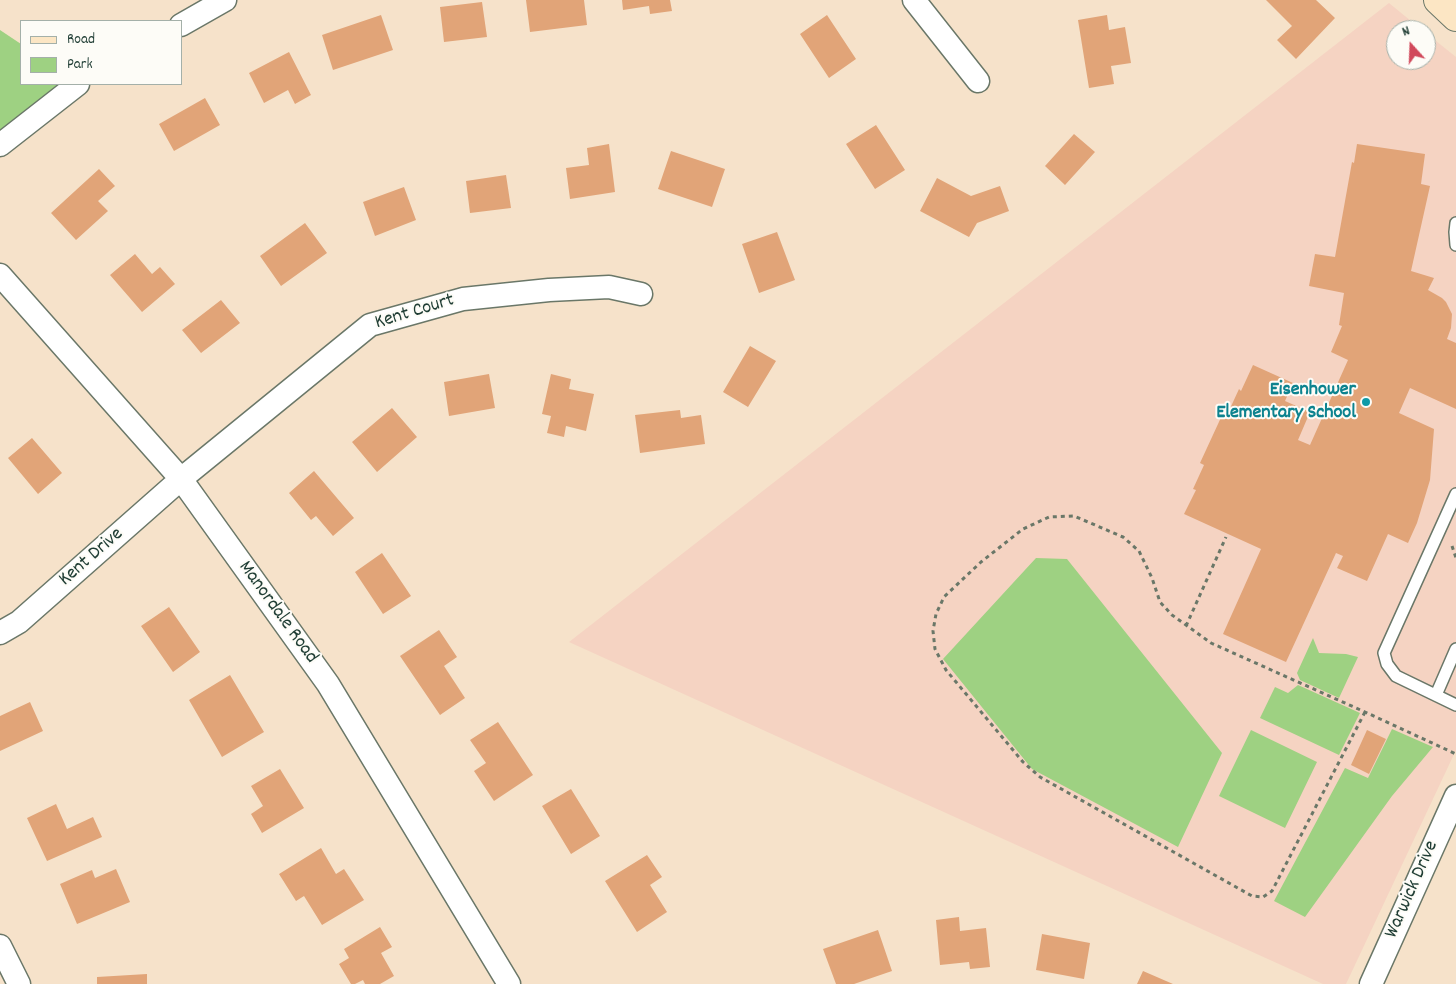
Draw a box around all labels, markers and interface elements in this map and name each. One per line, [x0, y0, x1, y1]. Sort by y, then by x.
legend [20, 20, 182, 85]
north arrow [1386, 20, 1436, 70]
text: N [1400, 21, 1413, 42]
text: Road [67, 29, 95, 51]
text: Park [67, 54, 93, 76]
street label: Kent Court [373, 290, 457, 336]
place label: Eisenhower Elementary School [1216, 379, 1356, 426]
marker: Eisenhower Elementary School [1360, 396, 1372, 408]
street label: Kent Drive [55, 523, 129, 593]
street label: Manordale Road [232, 557, 322, 669]
street label: Warwick Drive [1381, 838, 1445, 942]

